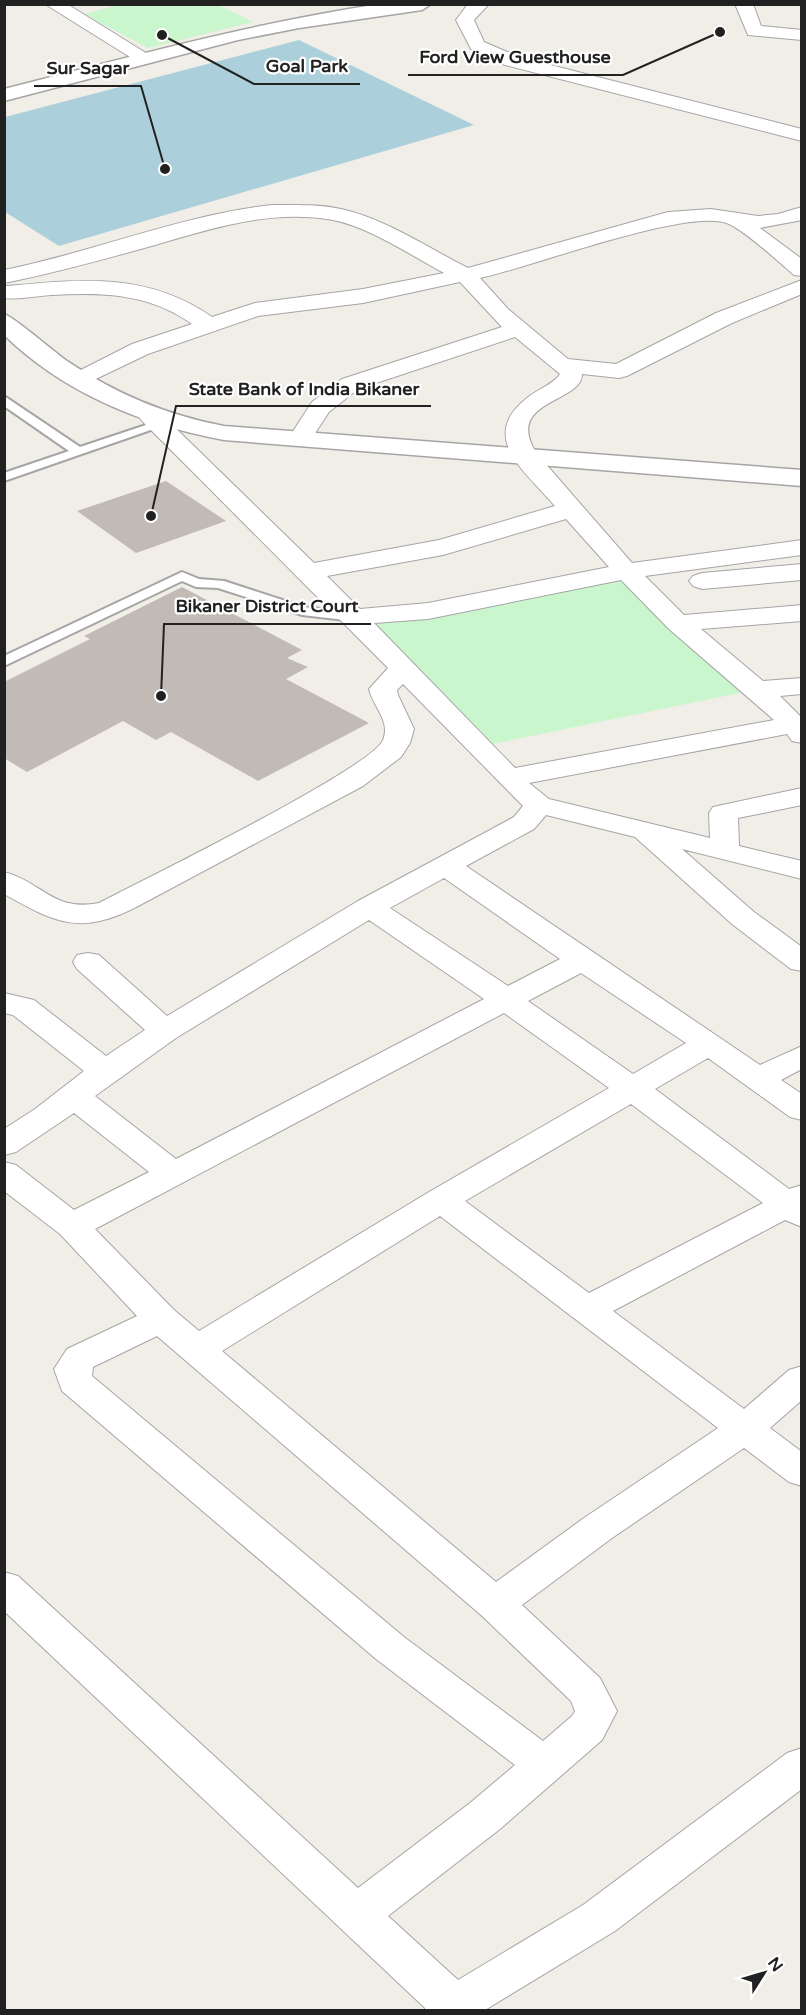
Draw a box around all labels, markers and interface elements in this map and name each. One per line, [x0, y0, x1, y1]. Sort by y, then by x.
callout: Ford View Guesthouse [408, 39, 623, 75]
text: Ford View Guesthouse [419, 46, 611, 68]
callout: Goal Park [254, 48, 360, 84]
callout: Sur Sagar [34, 50, 141, 86]
text: Goal Park [266, 55, 348, 77]
text: Sur Sagar [46, 57, 131, 79]
callout: State Bank of India Bikaner [176, 370, 431, 406]
text: State Bank of India Bikaner [189, 378, 420, 400]
callout: Bikaner District Court [164, 588, 371, 624]
text: Bikaner District Court [176, 595, 359, 617]
north arrow [734, 1943, 794, 2003]
text: N [763, 1953, 787, 1976]

